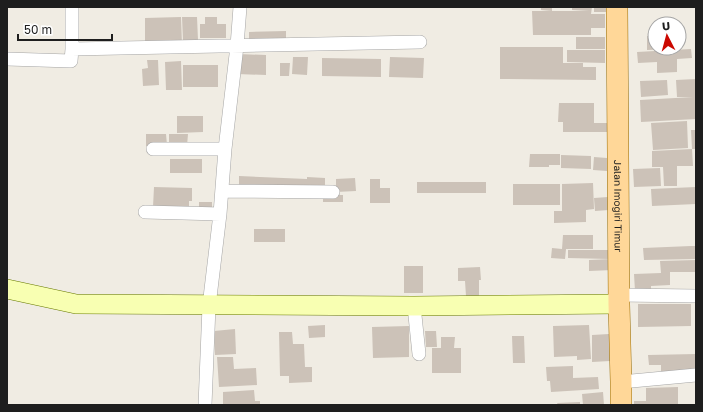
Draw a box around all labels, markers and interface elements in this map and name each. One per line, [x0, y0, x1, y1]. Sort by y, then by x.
scale bar [18, 16, 112, 42]
north arrow [647, 16, 687, 56]
text: U [661, 19, 671, 32]
text: 50 m [24, 22, 52, 37]
street label: Jalan Imogiri Timur [612, 160, 625, 252]

